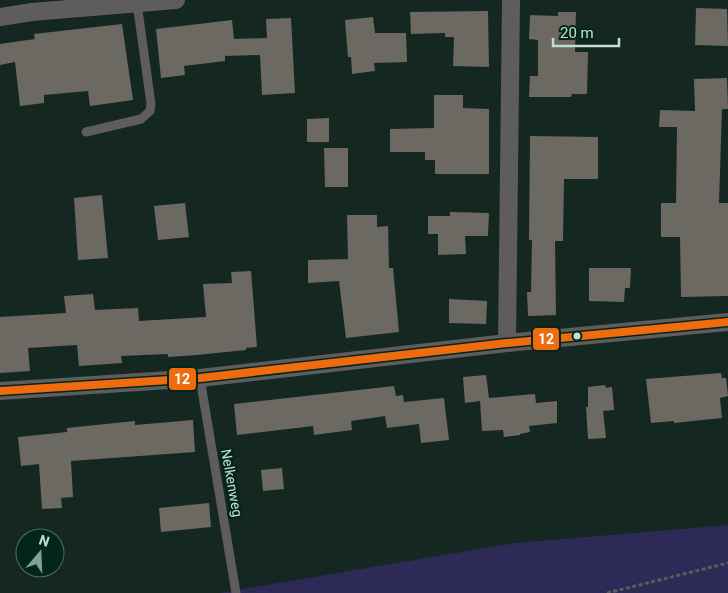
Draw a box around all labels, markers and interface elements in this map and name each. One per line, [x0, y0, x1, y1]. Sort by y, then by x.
scale bar [553, 15, 619, 47]
text: 20 m [560, 24, 594, 42]
line badge: 12 [532, 327, 560, 351]
text: 12 [538, 331, 554, 347]
unlabelled marker [572, 331, 582, 341]
line badge: 12 [168, 367, 197, 391]
text: 12 [174, 371, 190, 387]
street label: Nelkenweg [218, 448, 246, 518]
north arrow [15, 528, 65, 578]
text: N [37, 532, 52, 550]

